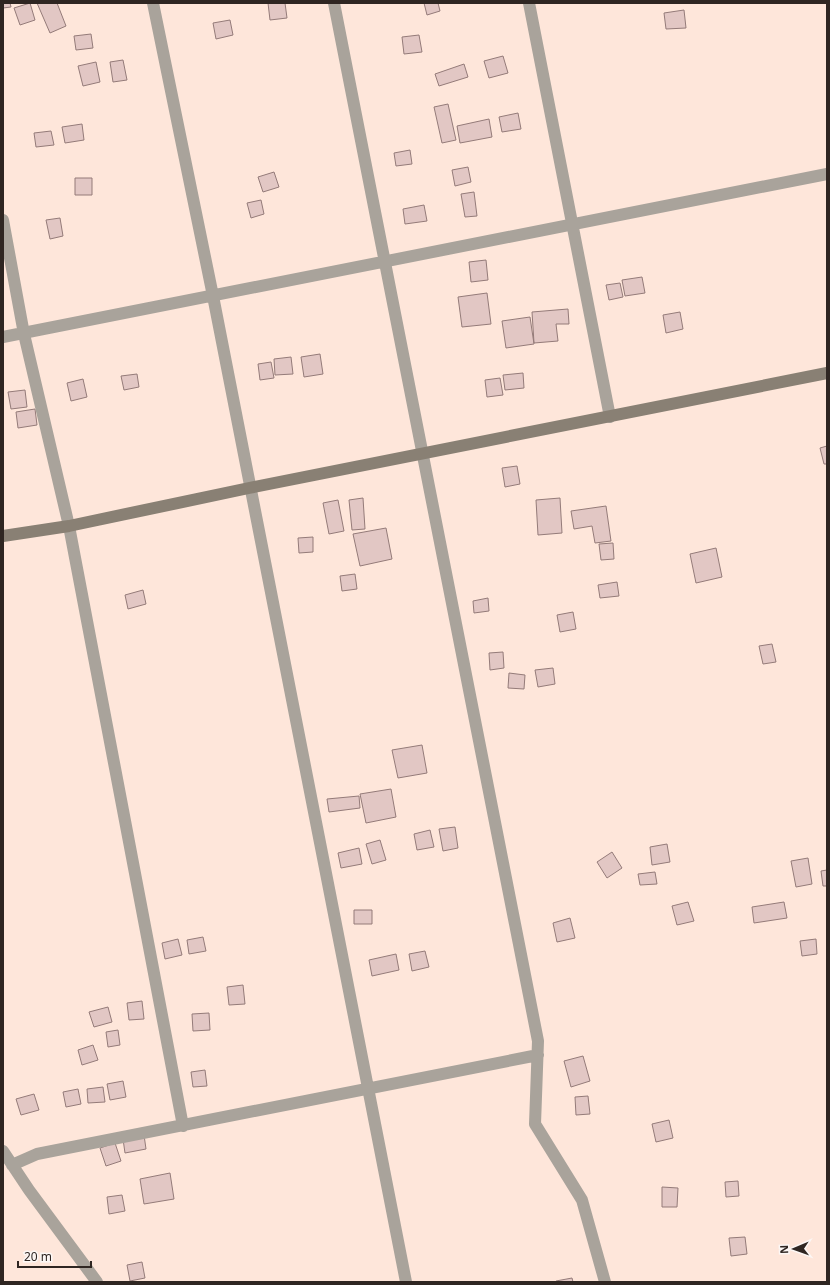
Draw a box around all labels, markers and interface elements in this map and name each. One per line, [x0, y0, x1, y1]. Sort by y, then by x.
north arrow [774, 1229, 814, 1269]
scale bar [18, 1243, 91, 1269]
text: N [776, 1245, 791, 1254]
text: 20 m [24, 1248, 52, 1265]

